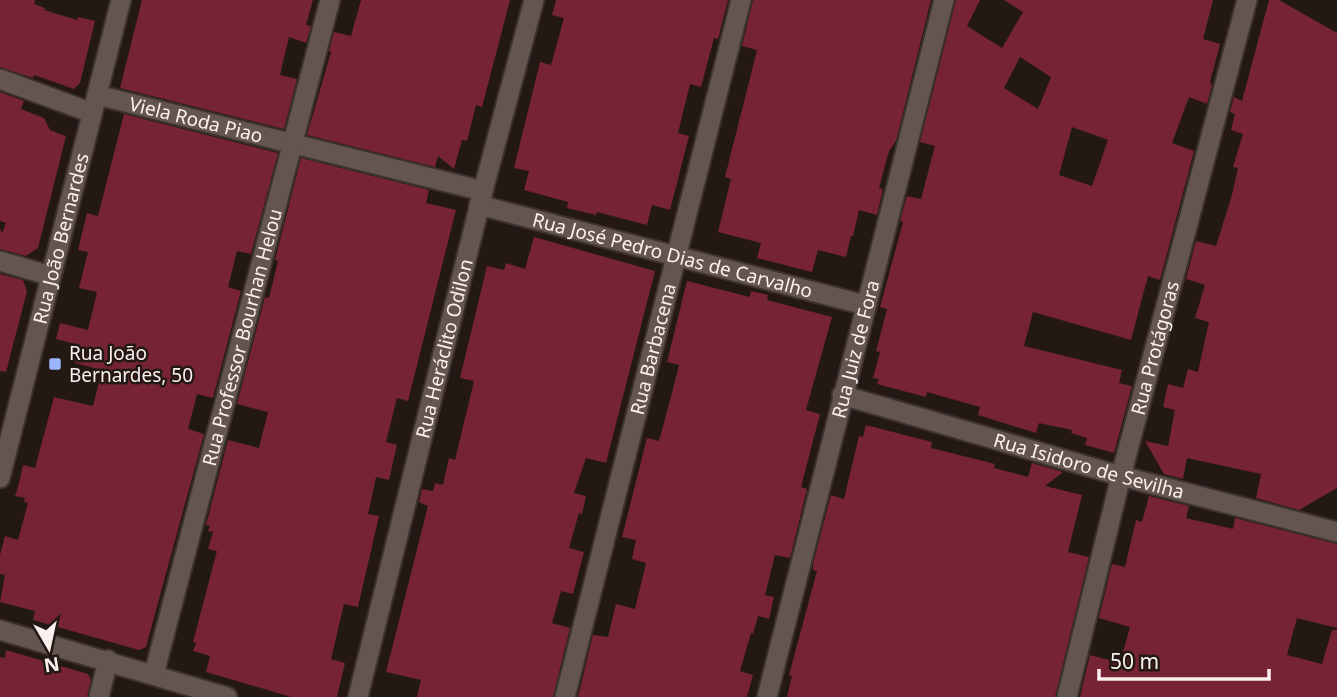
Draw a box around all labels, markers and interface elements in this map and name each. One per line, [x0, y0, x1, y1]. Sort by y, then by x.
street label: Viela Roda Piao [126, 90, 265, 149]
street label: Rua João Bernardes [26, 150, 95, 327]
street label: Rua Professor Bourhan Helou [196, 206, 288, 469]
street label: Rua José Pedro Dias de Carvalho [530, 206, 815, 304]
street label: Rua Heráclito Odilon [409, 256, 479, 441]
street label: Rua Juiz de Fora [825, 277, 885, 421]
street label: Rua Protágoras [1125, 278, 1185, 418]
street label: Rua Barbacena [624, 280, 682, 417]
place label: Rua João Bernardes, 50 [69, 340, 193, 388]
marker: Rua João Bernardes, 50 [47, 356, 63, 372]
street label: Rua Isidoro de Sevilha [991, 427, 1187, 505]
north arrow [14, 613, 84, 683]
scale bar [1099, 638, 1269, 682]
text: 50 m [1110, 647, 1159, 675]
text: N [42, 651, 61, 679]

